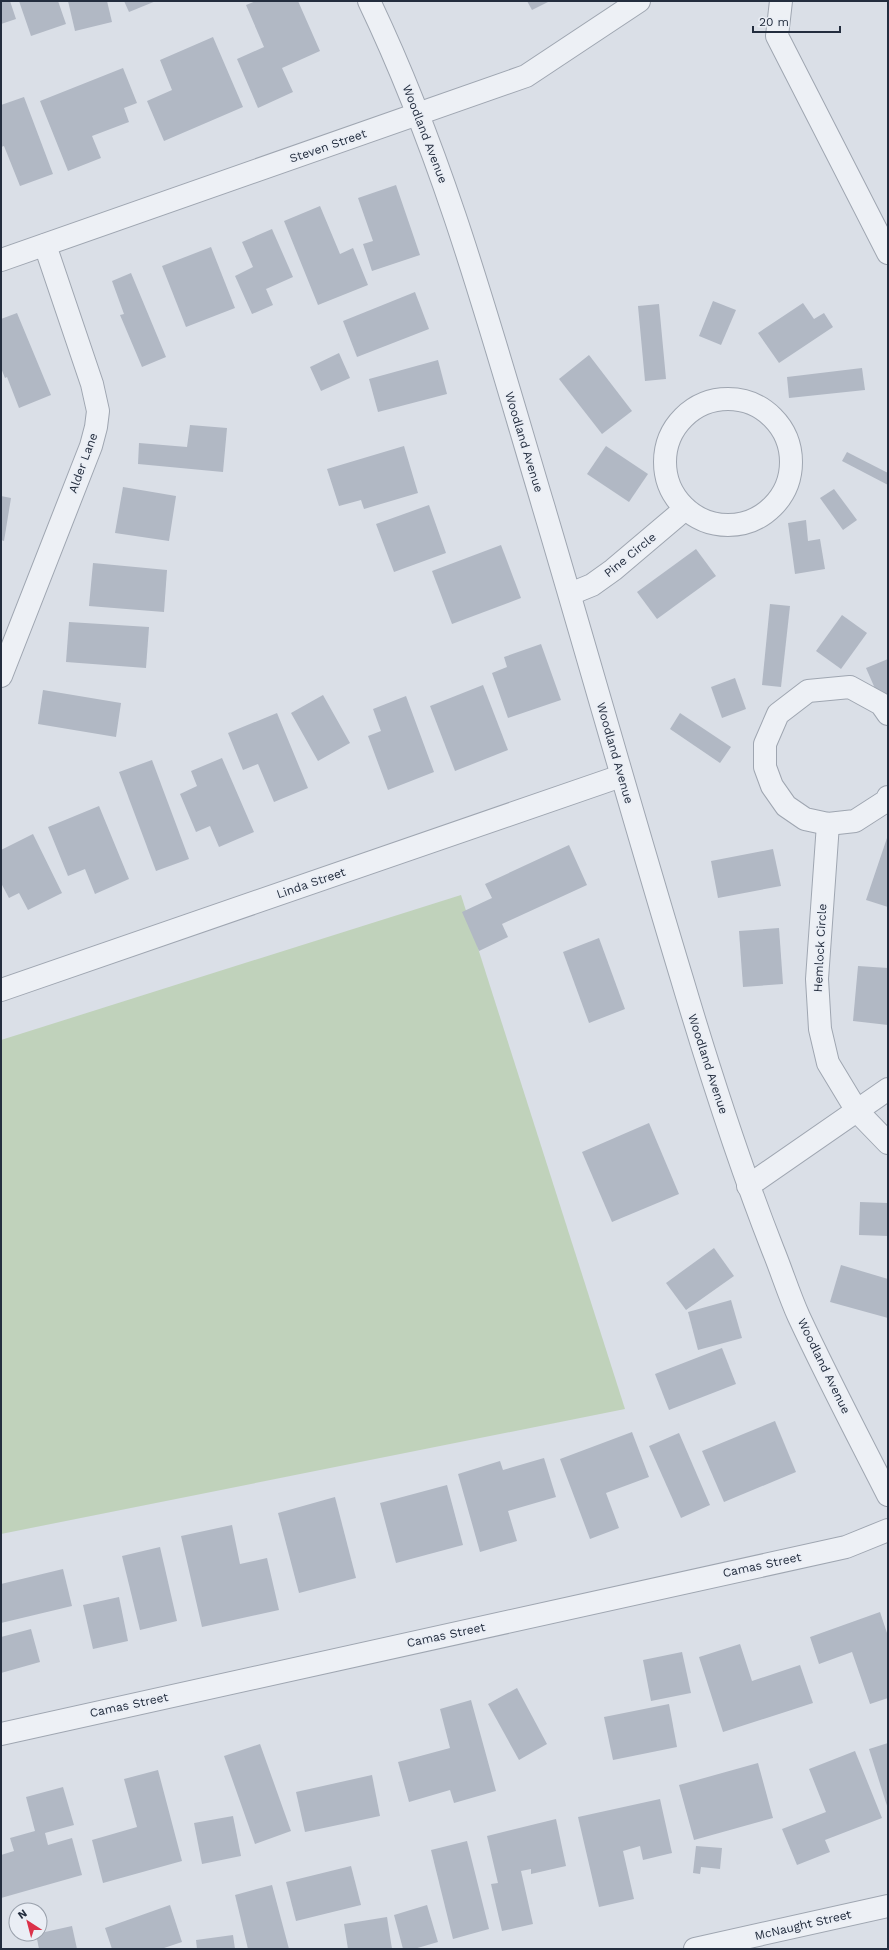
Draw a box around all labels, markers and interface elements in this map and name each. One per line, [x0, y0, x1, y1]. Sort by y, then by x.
scale bar [753, 8, 840, 34]
text: 20 m [759, 15, 789, 29]
street label: Woodland Avenue [400, 83, 450, 185]
street label: Steven Street [288, 126, 368, 166]
street label: Woodland Avenue [502, 390, 546, 494]
street label: Alder Lane [66, 431, 100, 495]
street label: Pine Circle [601, 530, 659, 580]
street label: Woodland Avenue [594, 701, 636, 805]
street label: Linda Street [275, 865, 347, 901]
street label: Hemlock Circle [811, 903, 829, 993]
street label: Woodland Avenue [685, 1012, 731, 1116]
street label: Woodland Avenue [795, 1316, 853, 1416]
street label: Camas Street [722, 1550, 802, 1580]
street label: Camas Street [406, 1620, 486, 1650]
street label: Camas Street [89, 1690, 169, 1720]
north arrow [8, 1902, 48, 1942]
text: N [15, 1907, 30, 1922]
street label: McNaught Street [753, 1907, 853, 1943]

